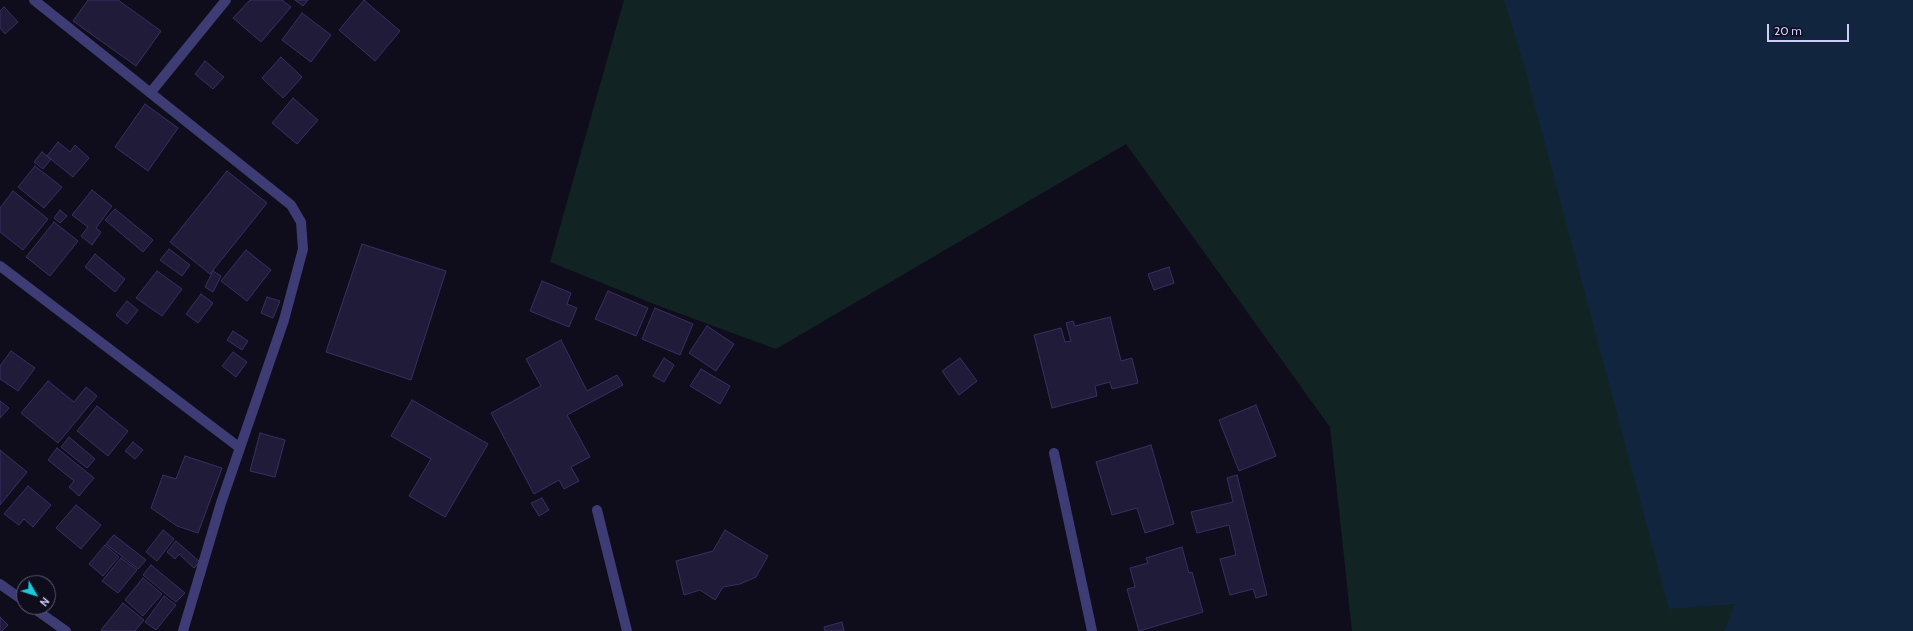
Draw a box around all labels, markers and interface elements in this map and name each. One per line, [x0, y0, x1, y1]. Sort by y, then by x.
scale bar [1769, 16, 1851, 42]
text: 20 m [1774, 23, 1802, 38]
north arrow [16, 575, 56, 615]
text: N [37, 594, 52, 609]

